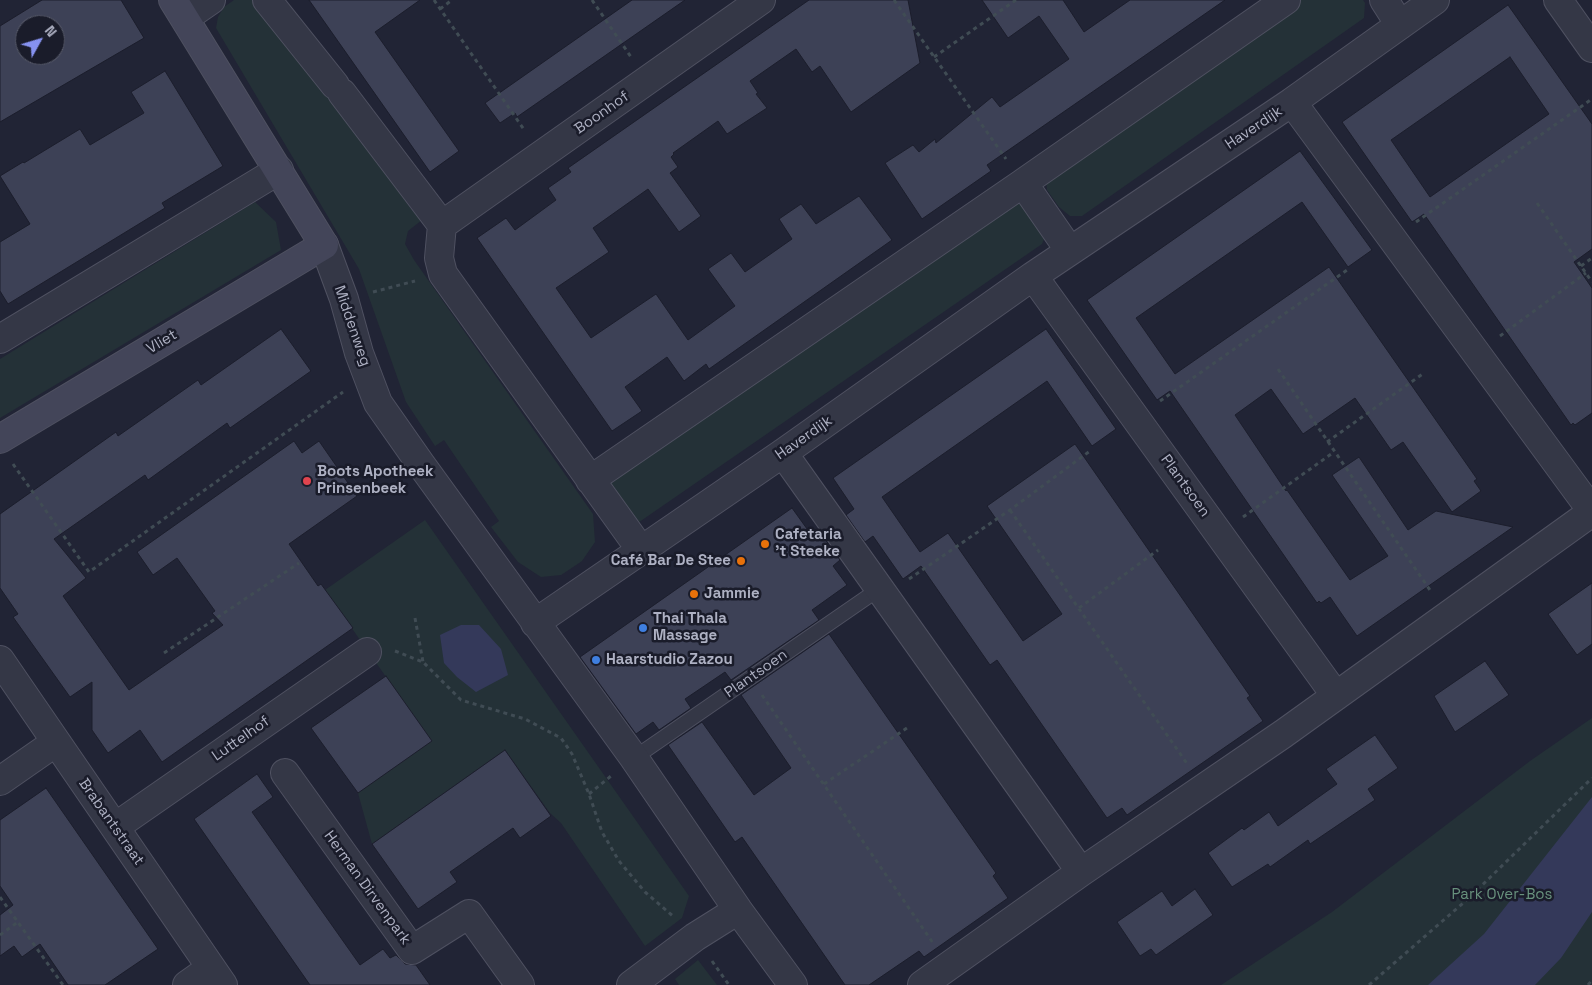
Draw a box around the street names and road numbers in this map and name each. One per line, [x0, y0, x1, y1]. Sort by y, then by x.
street label: Boonhof [571, 88, 633, 138]
street label: Haverdijk [1222, 102, 1286, 154]
street label: Middenweg [330, 283, 374, 369]
street label: Vliet [144, 326, 180, 358]
street label: Haverdijk [772, 412, 836, 464]
street label: Plantsoen [1156, 451, 1214, 521]
street label: Plantsoen [721, 646, 791, 702]
street label: Luttelhof [209, 713, 273, 765]
street label: Brabantstraat [74, 775, 148, 869]
street label: Herman Dirvenpark [320, 828, 414, 948]

